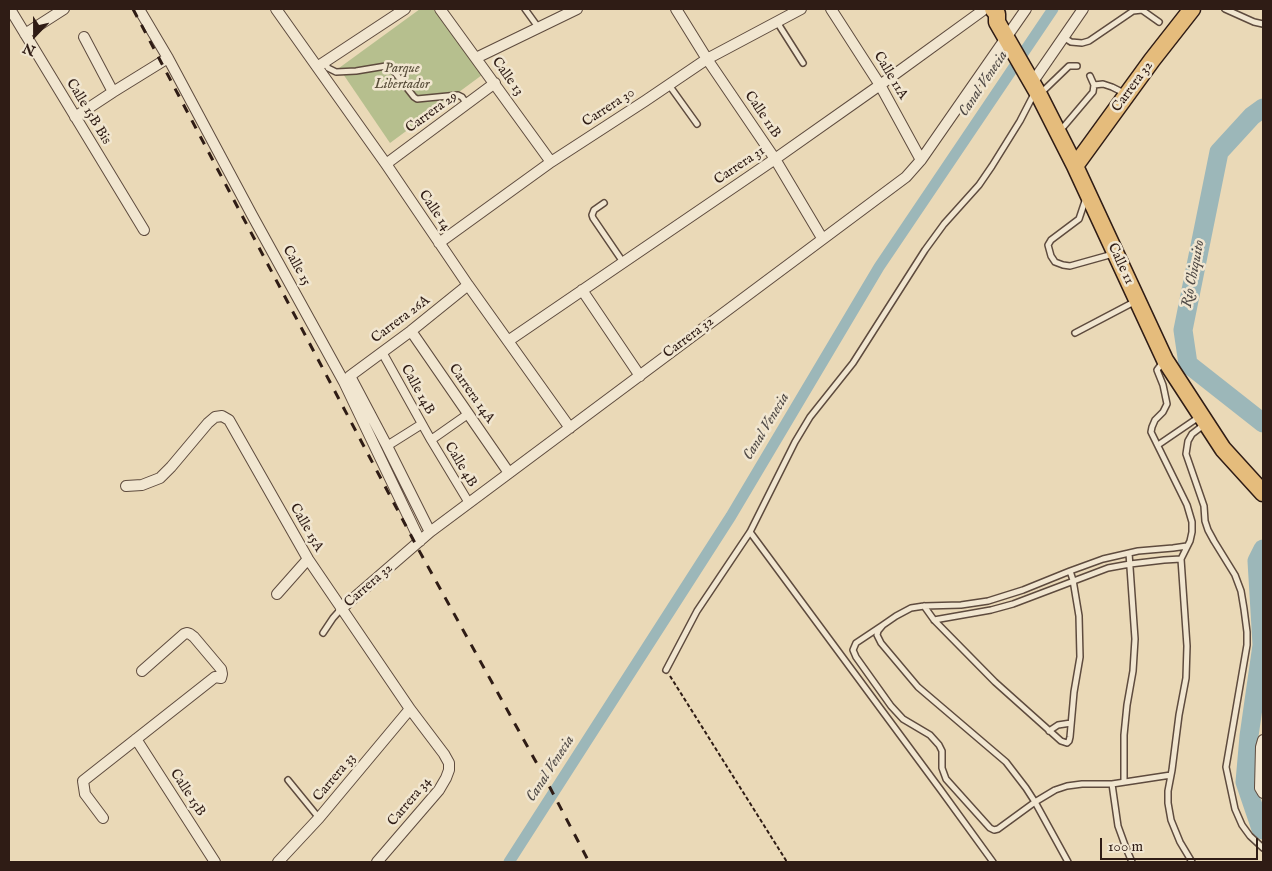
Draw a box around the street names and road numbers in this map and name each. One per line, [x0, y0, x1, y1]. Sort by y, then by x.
street label: Calle 11A [869, 49, 911, 103]
street label: Calle 13 [487, 54, 527, 100]
street label: Carrera 32 [1109, 58, 1157, 116]
street label: Calle 15B Bis [62, 76, 114, 148]
street label: Carrera 30 [580, 85, 638, 131]
street label: Calle 11B [740, 88, 784, 142]
street label: Carrera 29 [403, 89, 461, 137]
street label: Carrera 31 [711, 143, 769, 189]
street label: Calle 14 [414, 188, 454, 234]
street label: Calle 11 [1103, 241, 1137, 287]
street label: Calle 15 [278, 243, 314, 289]
street label: Carrera 26A [368, 293, 434, 347]
street label: Carrera 32 [660, 314, 718, 362]
street label: Carrera 14A [444, 361, 498, 427]
street label: Calle 14B [396, 362, 438, 418]
street label: Calle 4B [440, 440, 480, 490]
street label: Calle 15A [286, 501, 326, 555]
street label: Carrera 32 [341, 560, 397, 612]
street label: Carrera 33 [310, 751, 360, 805]
street label: Calle 15B [166, 766, 208, 820]
street label: Carrera 34 [385, 774, 435, 830]

